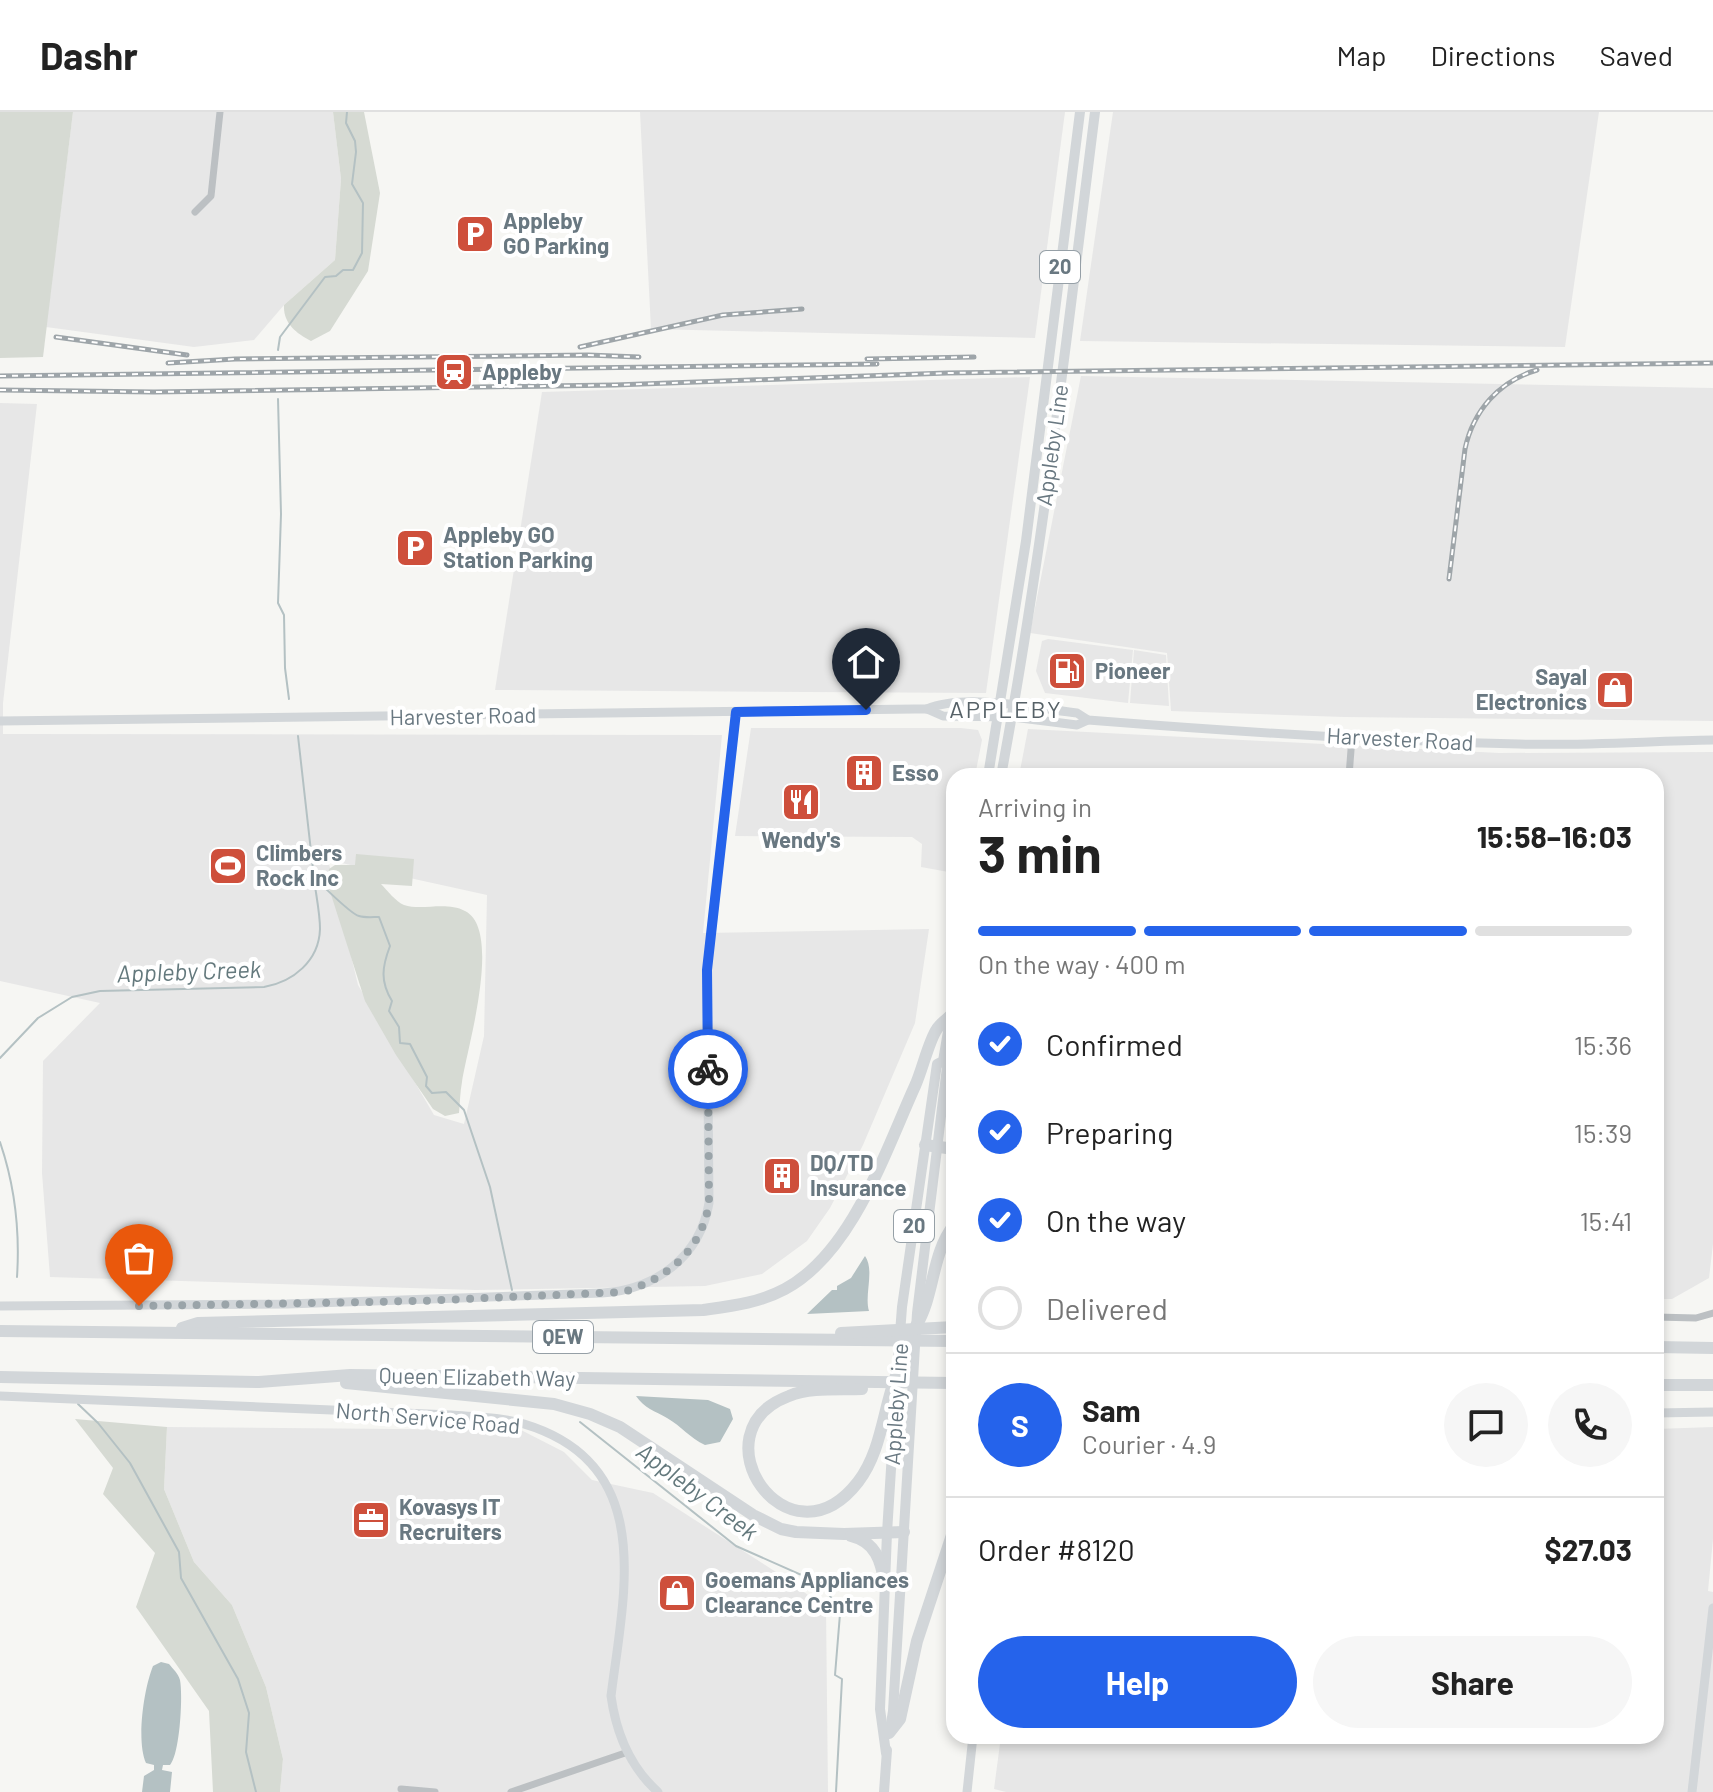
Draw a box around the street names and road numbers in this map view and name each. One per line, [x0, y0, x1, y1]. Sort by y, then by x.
road number: 20 [1040, 251, 1080, 283]
street label: Appleby Line [1030, 382, 1072, 507]
street label: Harvester Road [389, 701, 537, 729]
street label: Harvester Road [1326, 721, 1474, 755]
road number: 20 [894, 1210, 934, 1242]
road number: QEW [533, 1321, 593, 1353]
street label: Appleby Line [878, 1342, 912, 1466]
street label: Queen Elizabeth Way [379, 1361, 575, 1391]
street label: North Service Road [335, 1396, 521, 1438]

